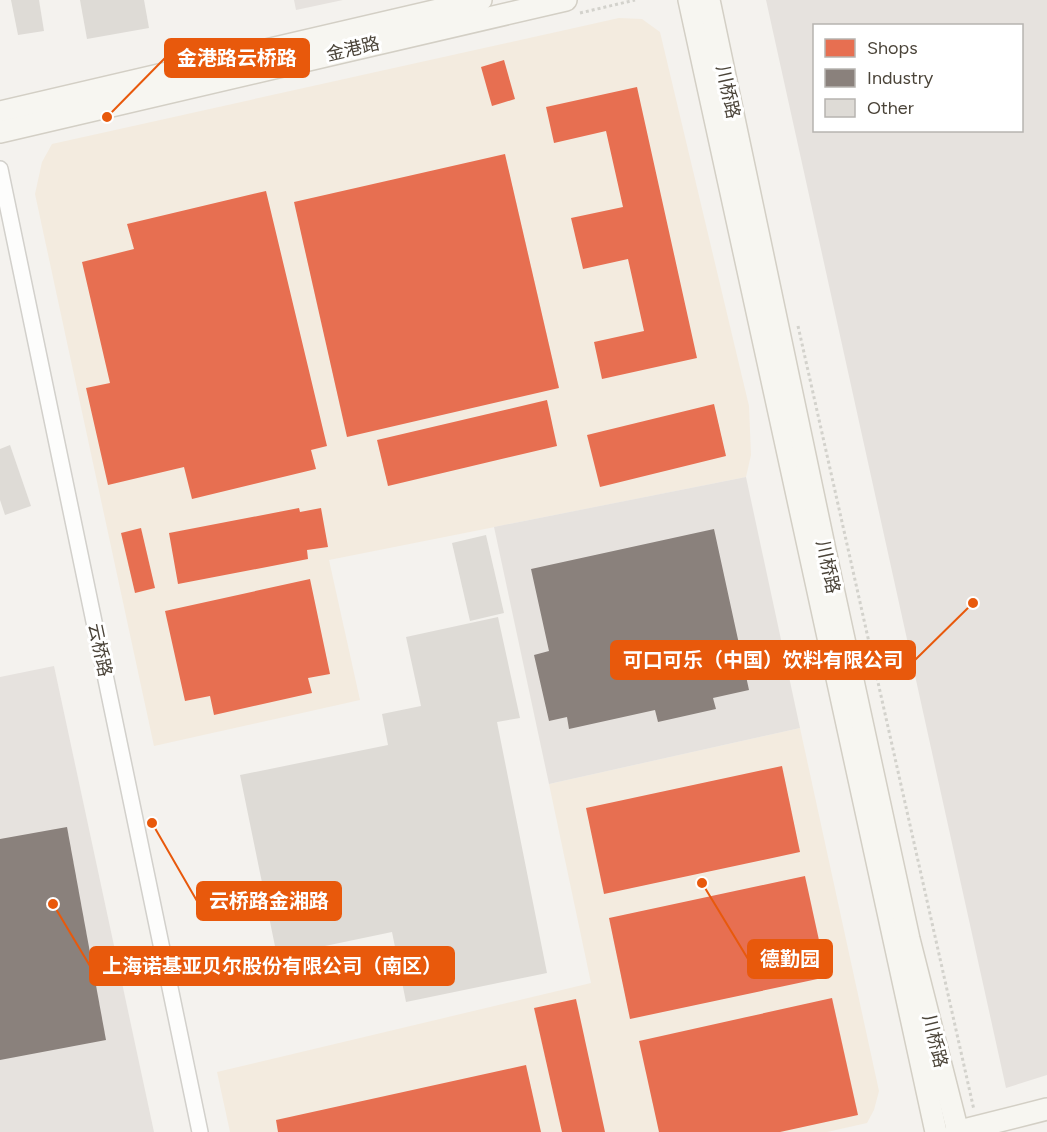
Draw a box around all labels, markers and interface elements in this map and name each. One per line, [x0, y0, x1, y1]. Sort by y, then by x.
legend [813, 24, 1023, 132]
street label: 金港路 [324, 32, 382, 66]
text: Shops [867, 37, 918, 59]
callout: 金港路云桥路 [165, 39, 309, 77]
text: 金港路云桥路 [177, 46, 297, 70]
street label: 川桥路 [712, 63, 744, 121]
text: Industry [867, 67, 934, 89]
text: Other [867, 97, 914, 119]
street label: 川桥路 [812, 538, 844, 596]
street label: 云桥路 [84, 621, 116, 679]
callout: 可口可乐（中国）饮料有限公司 [611, 641, 915, 679]
text: 可口可乐（中国）饮料有限公司 [623, 648, 903, 672]
callout: 云桥路金湘路 [197, 882, 341, 920]
text: 云桥路金湘路 [209, 889, 329, 913]
callout: 德勤园 [748, 940, 832, 978]
callout: 上海诺基亚贝尔股份有限公司（南区） [90, 947, 454, 985]
text: 德勤园 [760, 947, 820, 971]
text: 上海诺基亚贝尔股份有限公司（南区） [102, 954, 442, 978]
street label: 川桥路 [918, 1012, 952, 1070]

